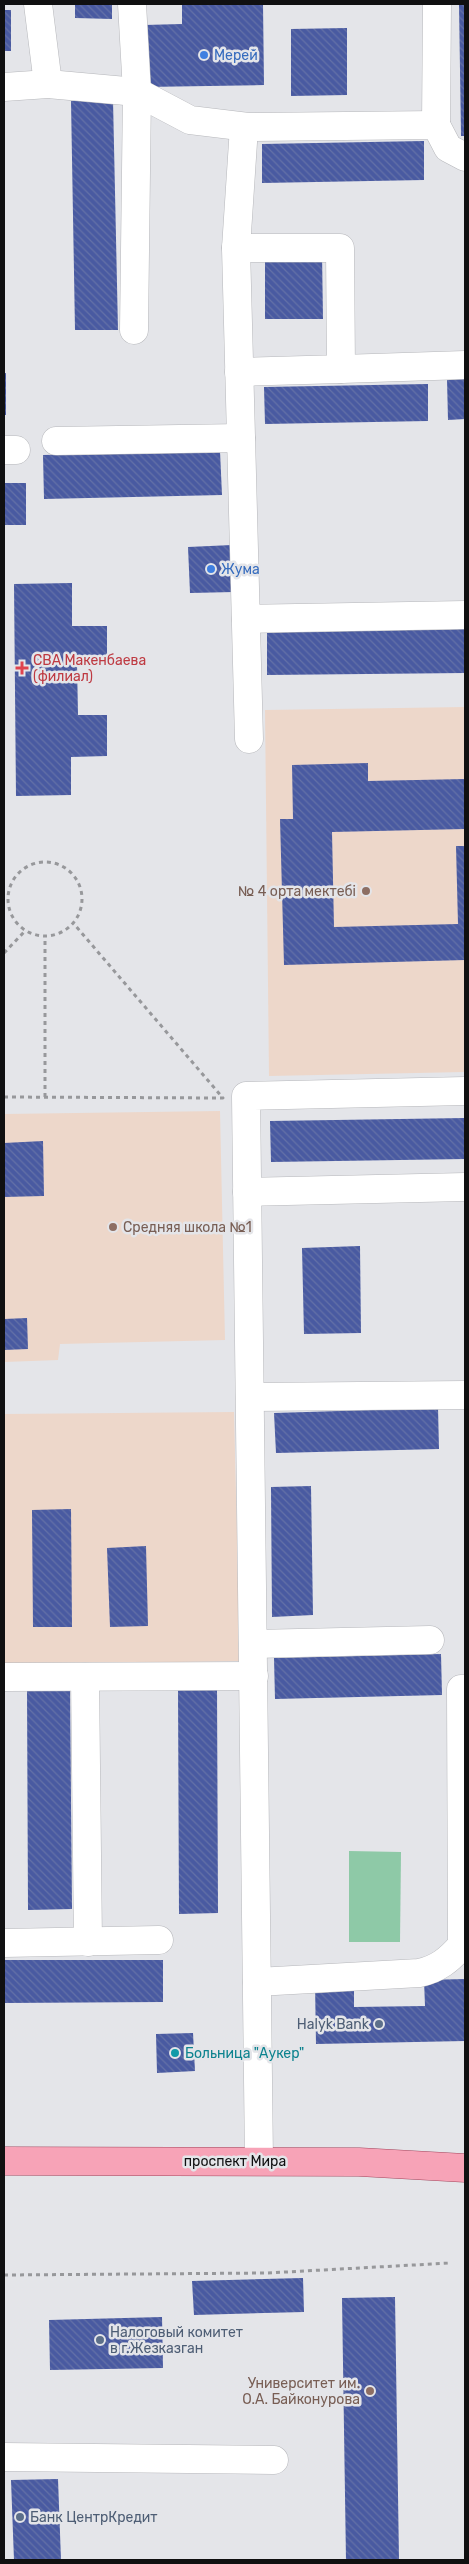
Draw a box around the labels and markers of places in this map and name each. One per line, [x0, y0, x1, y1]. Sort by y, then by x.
place label: Мерей [214, 47, 258, 64]
marker: Мерей [198, 49, 210, 61]
place label: Жума [221, 561, 260, 578]
marker: Жума [205, 563, 217, 575]
place label: СВА Макенбаева (филиал) [33, 652, 146, 685]
marker: СВА Макенбаева (филиал) [15, 661, 29, 675]
place label: № 4 орта мектебі [238, 883, 356, 900]
marker: № 4 орта мектебі [360, 885, 372, 897]
place label: Средняя школа №1 [123, 1219, 252, 1236]
marker: Средняя школа №1 [107, 1221, 119, 1233]
place label: Halyk Bank [297, 2016, 370, 2033]
marker: Halyk Bank [373, 2018, 385, 2030]
place label: Больница "Аукер" [185, 2045, 304, 2062]
marker: Больница "Аукер" [169, 2047, 181, 2059]
place label: Налоговый комитет в г.Жезказган [110, 2324, 243, 2357]
marker: Налоговый комитет в г.Жезказган [94, 2334, 106, 2346]
place label: Университет им. О.А. Байконурова [242, 2375, 360, 2408]
marker: Университет им. О.А. Байконурова [364, 2385, 376, 2397]
place label: Банк ЦентрКредит [30, 2509, 157, 2526]
marker: Банк ЦентрКредит [14, 2511, 26, 2523]

